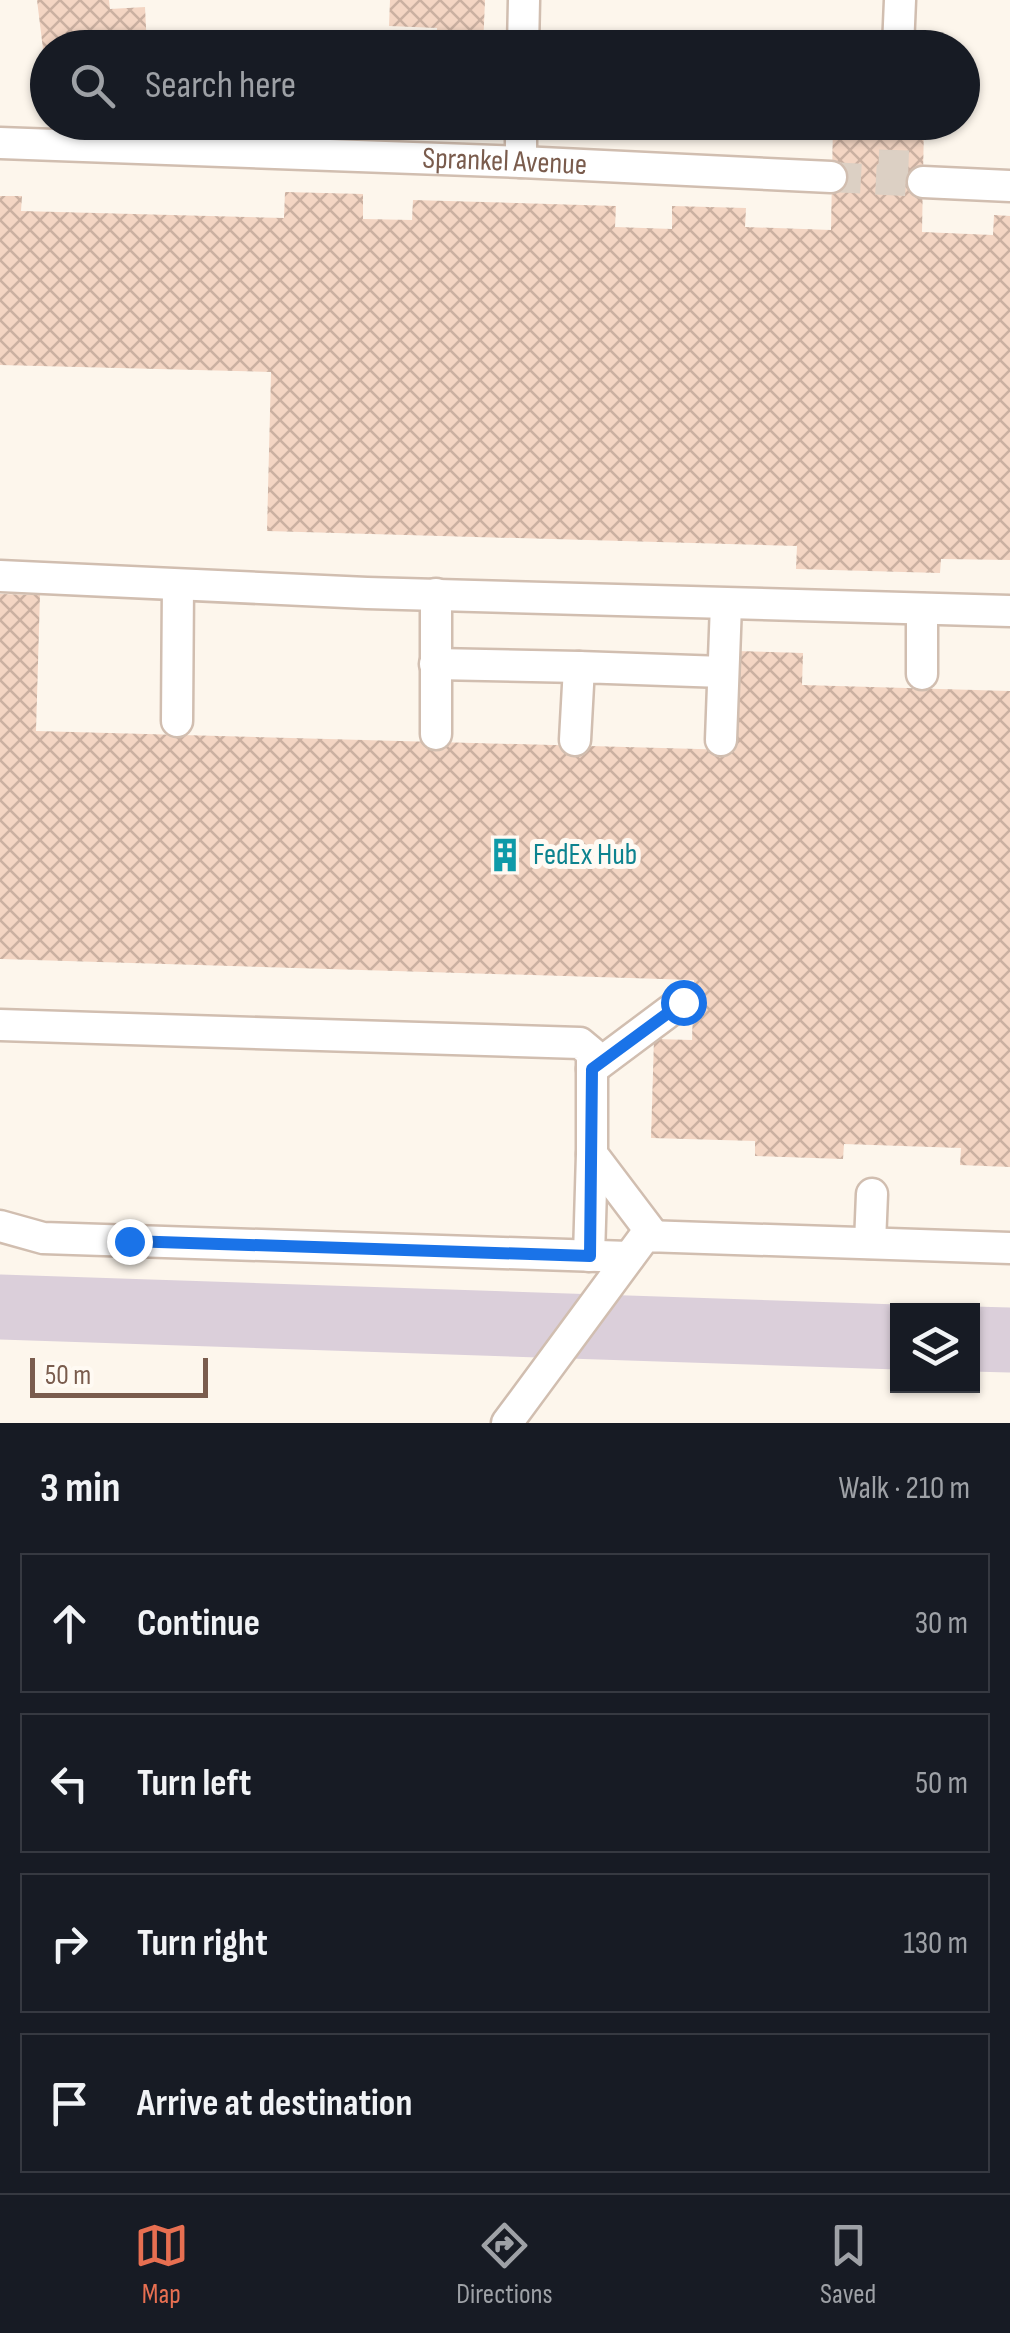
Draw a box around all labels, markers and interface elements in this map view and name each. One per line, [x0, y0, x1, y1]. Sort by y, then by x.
search box [30, 30, 980, 140]
icon: search [65, 58, 120, 113]
text: Search here [145, 63, 296, 108]
street label: Sprankel Avenue [422, 140, 588, 183]
building icon: FedEx Hub [486, 836, 524, 874]
place label: FedEx Hub [533, 837, 637, 873]
route start [661, 980, 707, 1026]
route end [107, 1219, 153, 1265]
map controls [890, 1303, 980, 1393]
button: layers [890, 1303, 980, 1393]
scale bar [30, 1353, 208, 1398]
text: 50 m [45, 1359, 91, 1392]
text: 3 min [40, 1463, 120, 1514]
text: Walk · 210 m [839, 1469, 970, 1508]
icon: ahead [42, 1596, 97, 1651]
text: Continue [137, 1601, 260, 1646]
text: 30 m [915, 1604, 968, 1643]
icon: left [42, 1756, 97, 1811]
text: Turn left [137, 1761, 251, 1806]
text: 50 m [915, 1764, 968, 1803]
icon: right [42, 1916, 97, 1971]
text: Turn right [137, 1921, 268, 1966]
text: 130 m [903, 1924, 968, 1963]
icon: arrive [42, 2076, 97, 2131]
text: Arrive at destination [137, 2081, 412, 2126]
tab: Map [134, 2218, 189, 2311]
tab: Directions [456, 2218, 553, 2311]
tab: Saved [820, 2218, 876, 2311]

